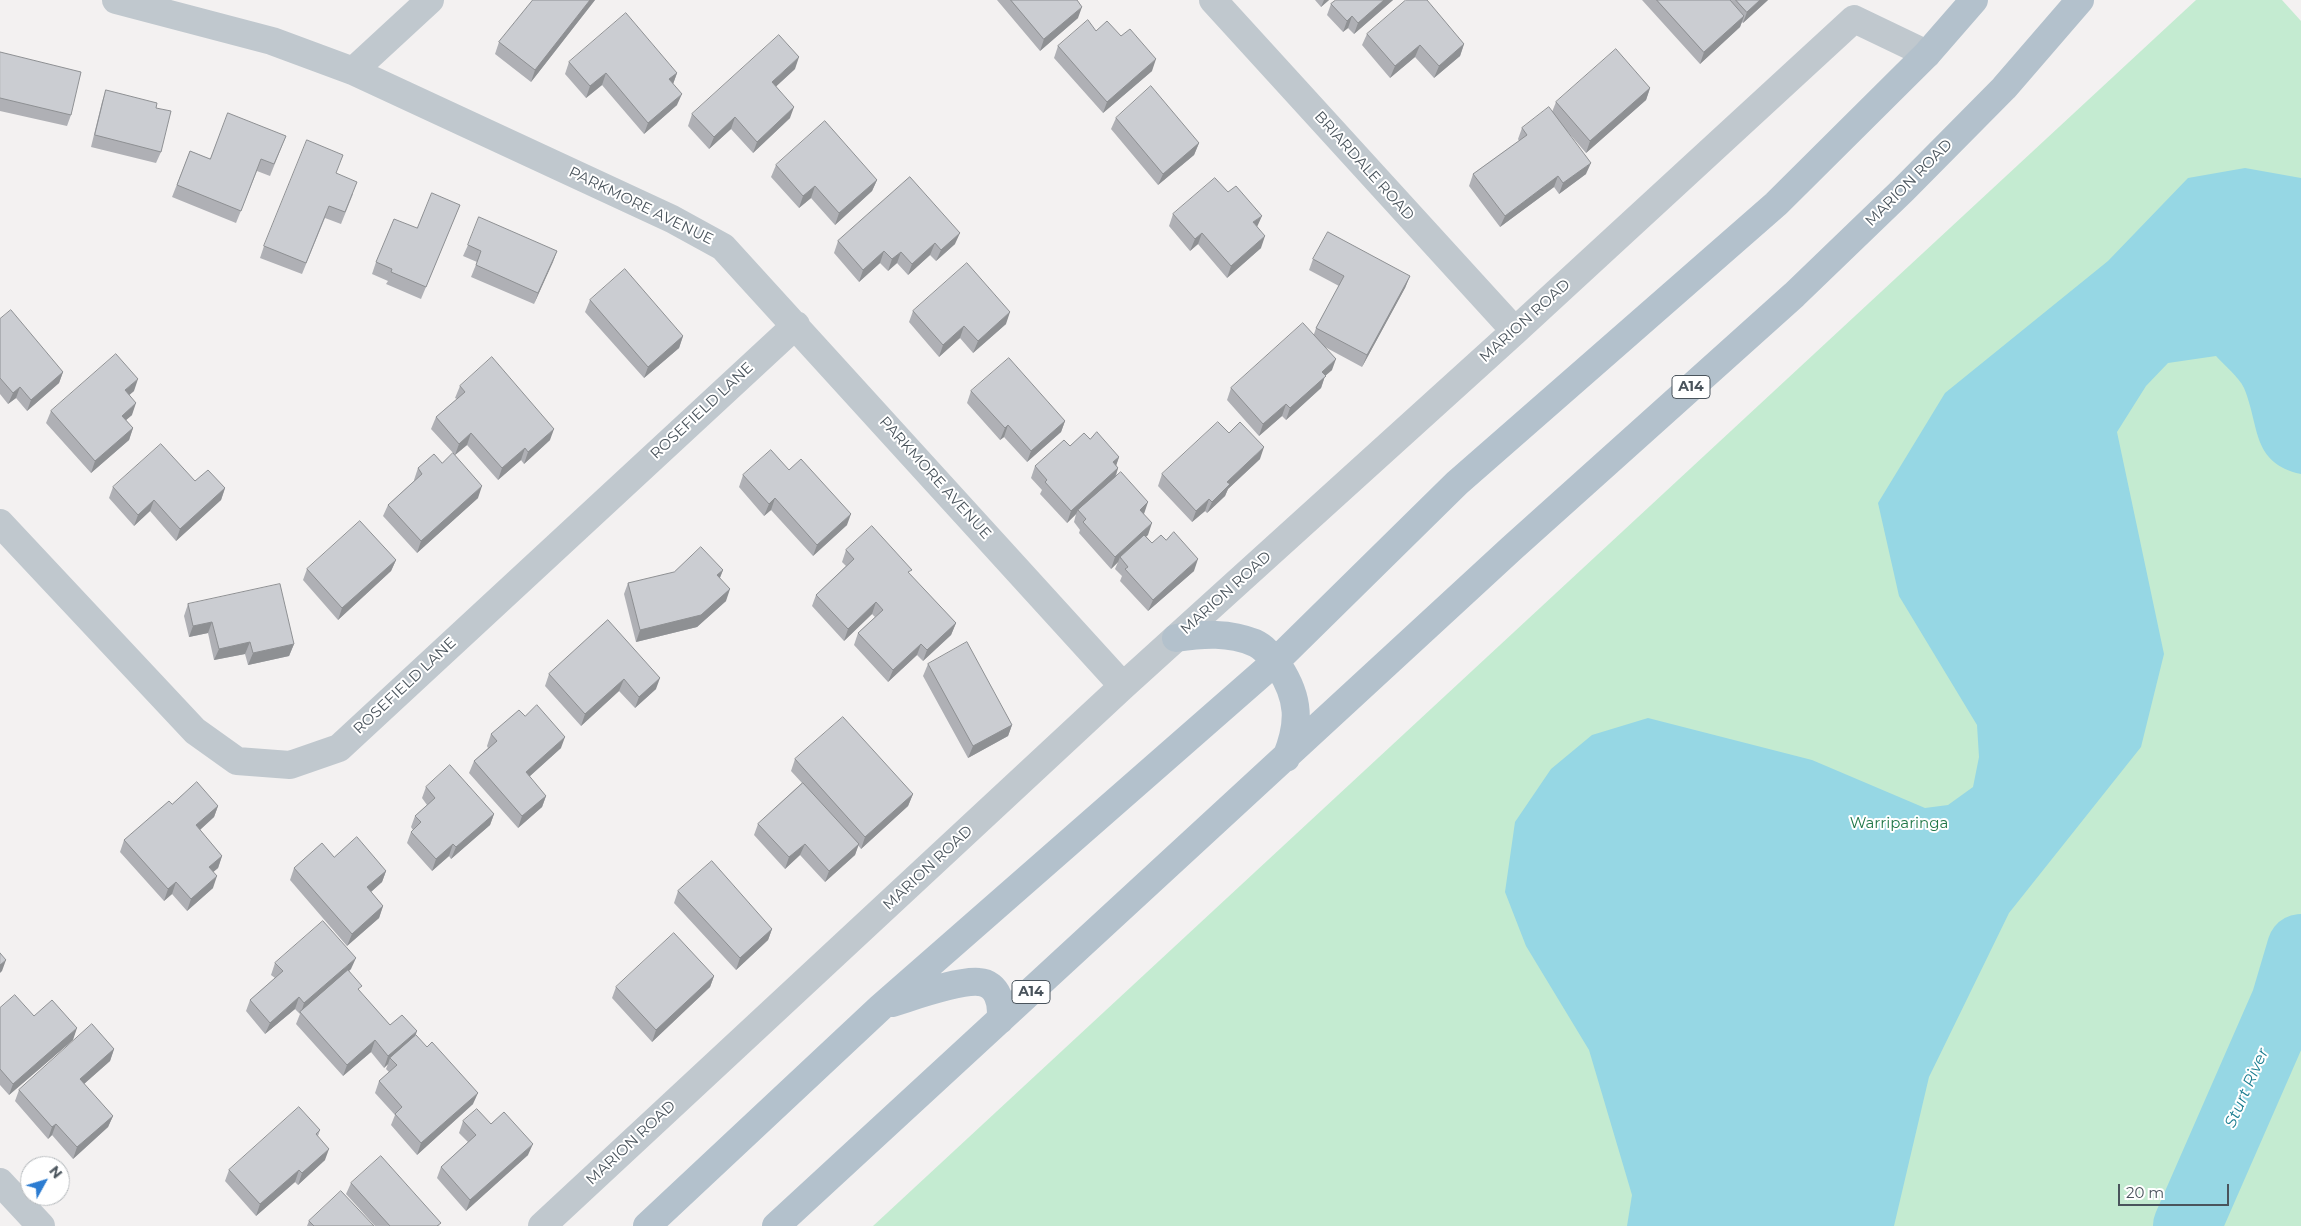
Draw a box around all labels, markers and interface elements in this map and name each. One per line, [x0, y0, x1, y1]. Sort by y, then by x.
street label: BRIARDALE ROAD [1310, 108, 1418, 224]
street label: MARION ROAD [1862, 136, 1956, 230]
street label: PARKMORE AVENUE [566, 163, 716, 249]
street label: MARION ROAD [1476, 276, 1574, 366]
street label: ROSEFIELD LANE [647, 359, 757, 463]
road number: A14 [1672, 376, 1710, 398]
street label: PARKMORE AVENUE [875, 413, 995, 543]
street label: MARION ROAD [1177, 548, 1275, 638]
street label: ROSEFIELD LANE [350, 634, 460, 738]
park label: Warriparinga [1850, 815, 1948, 833]
street label: MARION ROAD [880, 822, 976, 914]
road number: A14 [1012, 980, 1050, 1004]
water label: Sturt River [2221, 1045, 2273, 1131]
street label: MARION ROAD [583, 1097, 679, 1189]
north arrow [20, 1156, 70, 1206]
text: N [45, 1162, 66, 1182]
scale bar [2121, 1174, 2232, 1206]
text: 20 m [2126, 1183, 2164, 1202]

